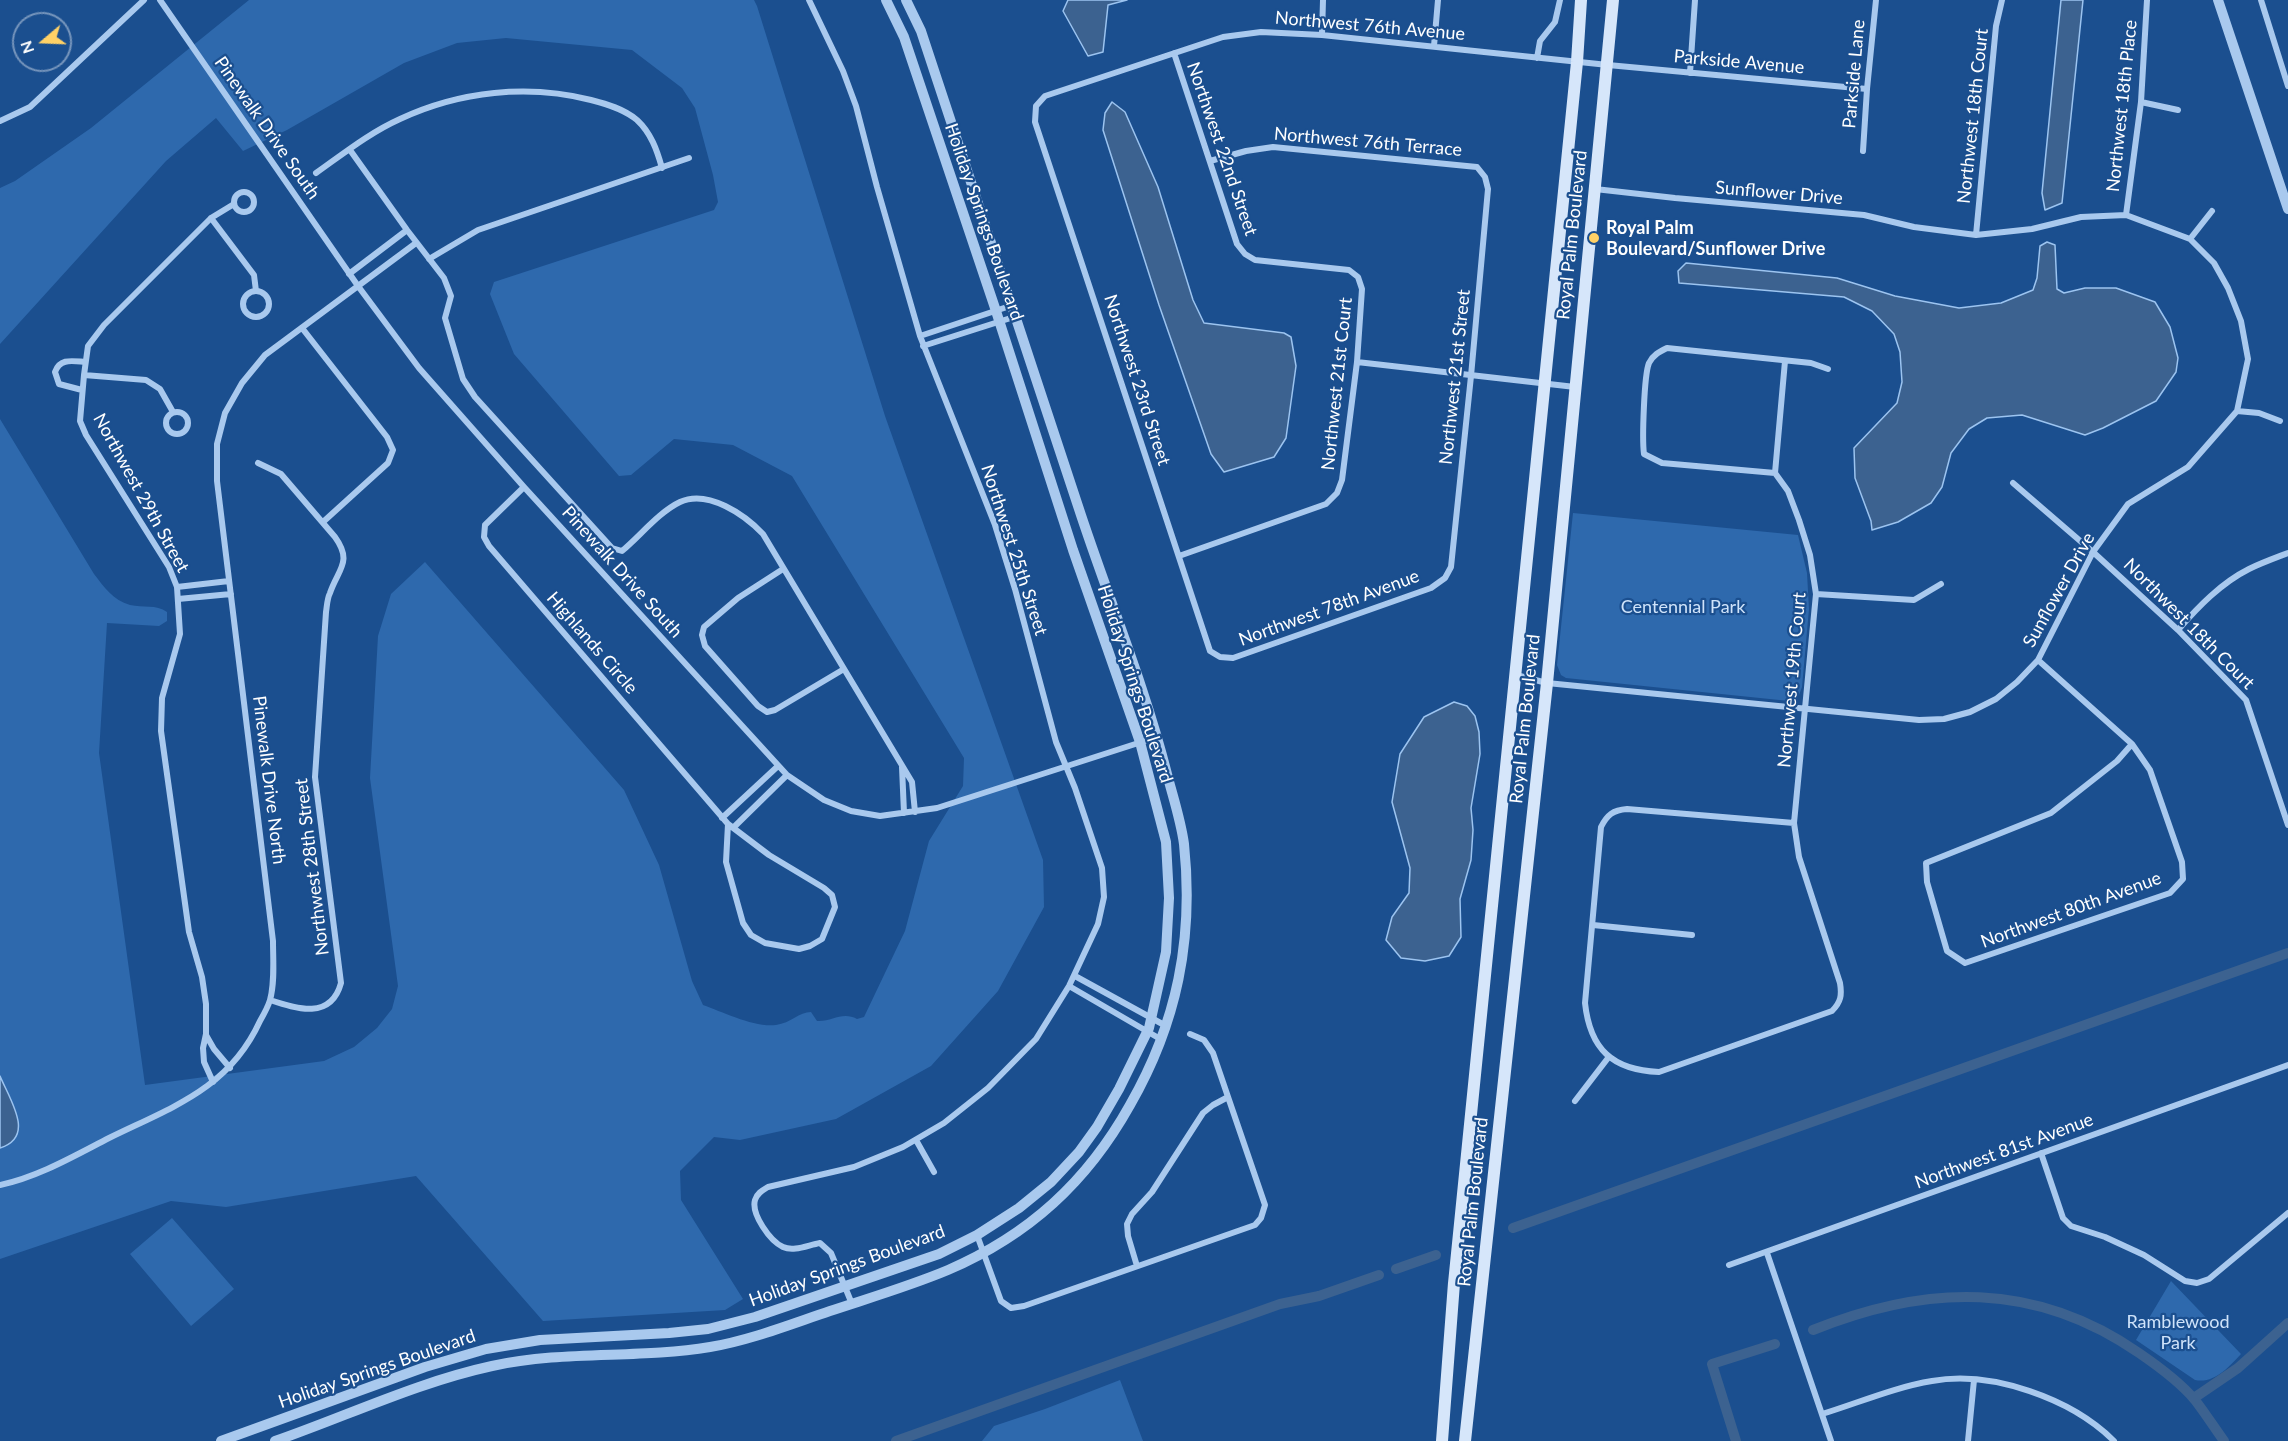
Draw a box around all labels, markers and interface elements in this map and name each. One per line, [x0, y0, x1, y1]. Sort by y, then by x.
street label: Northwest 76th Avenue [1274, 7, 1466, 45]
north arrow [12, 12, 72, 72]
street label: Parkside Lane [1838, 19, 1870, 129]
street label: Northwest 18th Place [2102, 19, 2142, 193]
street label: Northwest 18th Court [1953, 27, 1993, 205]
text: N [15, 38, 37, 56]
street label: Parkside Avenue [1673, 46, 1805, 78]
street label: Pinewalk Drive South [210, 52, 324, 204]
street label: Northwest 22nd Street [1182, 59, 1262, 239]
street label: Holiday Springs Boulevard [940, 121, 1028, 323]
street label: Northwest 76th Terrace [1273, 123, 1463, 161]
street label: Royal Palm Boulevard [1552, 149, 1592, 321]
street label: Sunflower Drive [1714, 177, 1844, 209]
place label: Royal Palm Boulevard/Sunflower Drive [1606, 217, 1825, 260]
marker: Royal Palm Boulevard/Sunflower Drive [1587, 231, 1601, 245]
street label: Northwest 21st Street [1435, 288, 1475, 466]
street label: Northwest 23rd Street [1099, 292, 1175, 468]
street label: Northwest 21st Court [1317, 296, 1357, 472]
street label: Northwest 29th Street [88, 410, 194, 576]
street label: Northwest 25th Street [976, 462, 1052, 638]
street label: Pinewalk Drive South [557, 502, 687, 642]
street label: Sunflower Drive [2019, 529, 2099, 651]
street label: Northwest 18th Court [2119, 554, 2259, 694]
street label: Northwest 78th Avenue [1236, 565, 1422, 651]
street label: Holiday Springs Boulevard [1093, 582, 1177, 786]
street label: Highlands Circle [542, 588, 642, 698]
street label: Northwest 19th Court [1774, 591, 1810, 769]
park label: Centennial Park [1621, 596, 1745, 618]
street label: Royal Palm Boulevard [1505, 633, 1545, 805]
street label: Pinewalk Drive North [248, 694, 290, 866]
street label: Northwest 28th Street [290, 777, 334, 957]
street label: Northwest 80th Avenue [1978, 867, 2164, 953]
street label: Northwest 81st Avenue [1912, 1109, 2096, 1193]
street label: Royal Palm Boulevard [1453, 1116, 1493, 1288]
street label: Holiday Springs Boulevard [746, 1220, 948, 1312]
park label: Ramblewood Park [2126, 1311, 2230, 1354]
street label: Holiday Springs Boulevard [276, 1325, 478, 1413]

